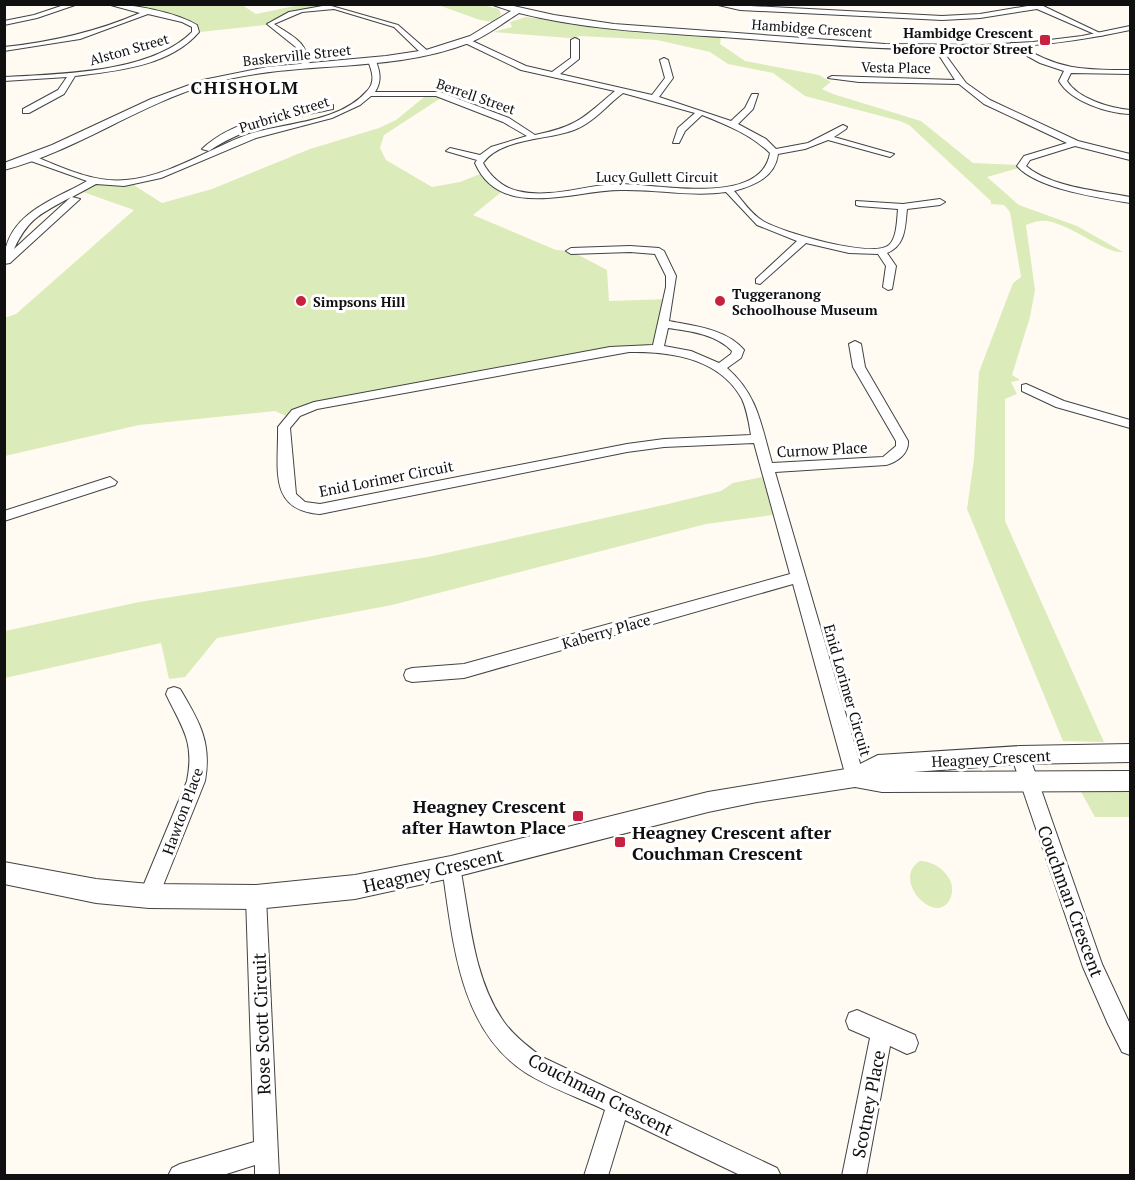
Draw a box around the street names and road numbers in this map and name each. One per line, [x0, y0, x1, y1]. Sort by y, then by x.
street label: Hambidge Crescent [751, 14, 874, 42]
street label: Alston Street [87, 28, 172, 69]
street label: Baskerville Street [242, 40, 353, 70]
street label: Vesta Place [861, 57, 931, 77]
street label: Berrell Street [434, 74, 519, 119]
street label: Purbrick Street [237, 91, 332, 137]
street label: Lucy Gullett Circuit [596, 167, 719, 186]
street label: Curnow Place [776, 437, 868, 461]
street label: Enid Lorimer Circuit [317, 455, 455, 501]
street label: Kaberry Place [559, 609, 653, 653]
street label: Enid Lorimer Circuit [820, 622, 877, 759]
street label: Heagney Crescent [931, 745, 1052, 771]
street label: Hawton Place [157, 765, 207, 857]
street label: Couchman Crescent [1032, 822, 1110, 981]
street label: Heagney Crescent [360, 842, 506, 898]
street label: Rose Scott Circuit [247, 952, 275, 1095]
street label: Couchman Crescent [524, 1047, 678, 1141]
street label: Scotney Place [846, 1048, 890, 1160]

